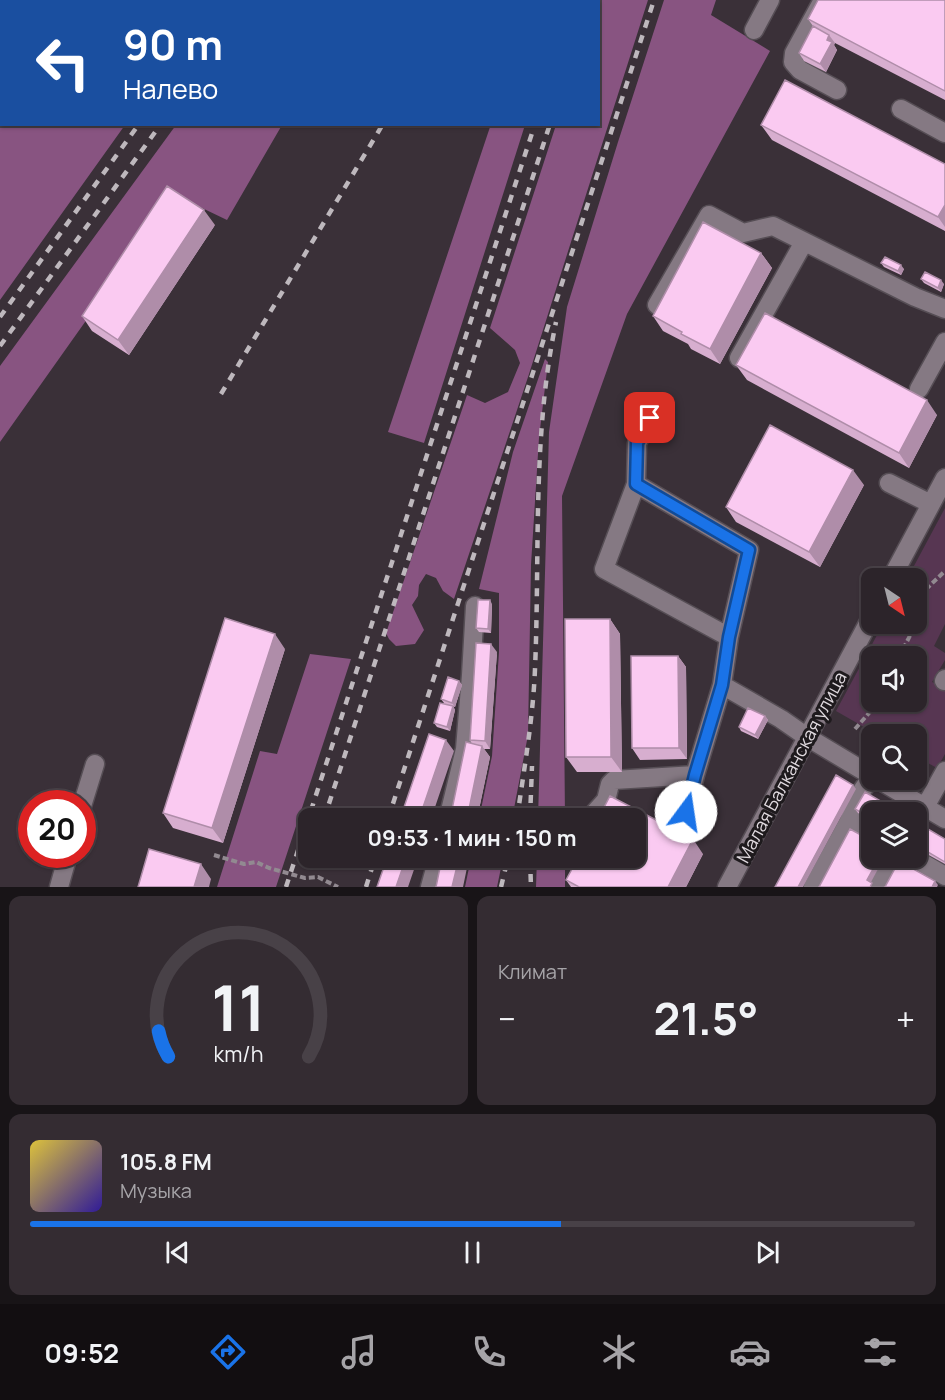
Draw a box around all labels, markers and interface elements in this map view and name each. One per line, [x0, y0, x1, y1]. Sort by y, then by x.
text: 90 m [123, 15, 223, 73]
icon: left [24, 24, 102, 102]
text: Налево [123, 70, 218, 107]
pin [624, 392, 675, 443]
icon: arrive [633, 401, 666, 434]
north arrow [861, 568, 927, 634]
map controls [861, 568, 927, 868]
button: sound [861, 646, 927, 712]
street label: Малая Балканская улица [730, 667, 852, 867]
button: search [861, 724, 927, 790]
position arrow [654, 780, 718, 844]
speed limit sign: 20 [18, 790, 96, 868]
button: layers [861, 802, 927, 868]
text: 09:53 · 1 мин · 150 m [368, 823, 576, 853]
text: Климат [498, 958, 567, 985]
text: 11 [211, 964, 266, 1050]
text: 21.5° [653, 987, 758, 1049]
text: − [498, 996, 516, 1041]
text: + [896, 996, 915, 1041]
text: km/h [214, 1040, 263, 1069]
text: 105.8 FM [120, 1147, 212, 1177]
text: Музыка [120, 1177, 192, 1204]
icon: previous [161, 1236, 194, 1269]
icon: pause [456, 1236, 489, 1269]
icon: next [751, 1236, 784, 1269]
icon: directions [207, 1331, 249, 1373]
icon: music [338, 1331, 380, 1373]
icon: phone [468, 1331, 510, 1373]
icon: climate [598, 1331, 640, 1373]
icon: car [729, 1331, 771, 1373]
icon: filters [859, 1331, 901, 1373]
text: 09:52 [44, 1334, 119, 1371]

